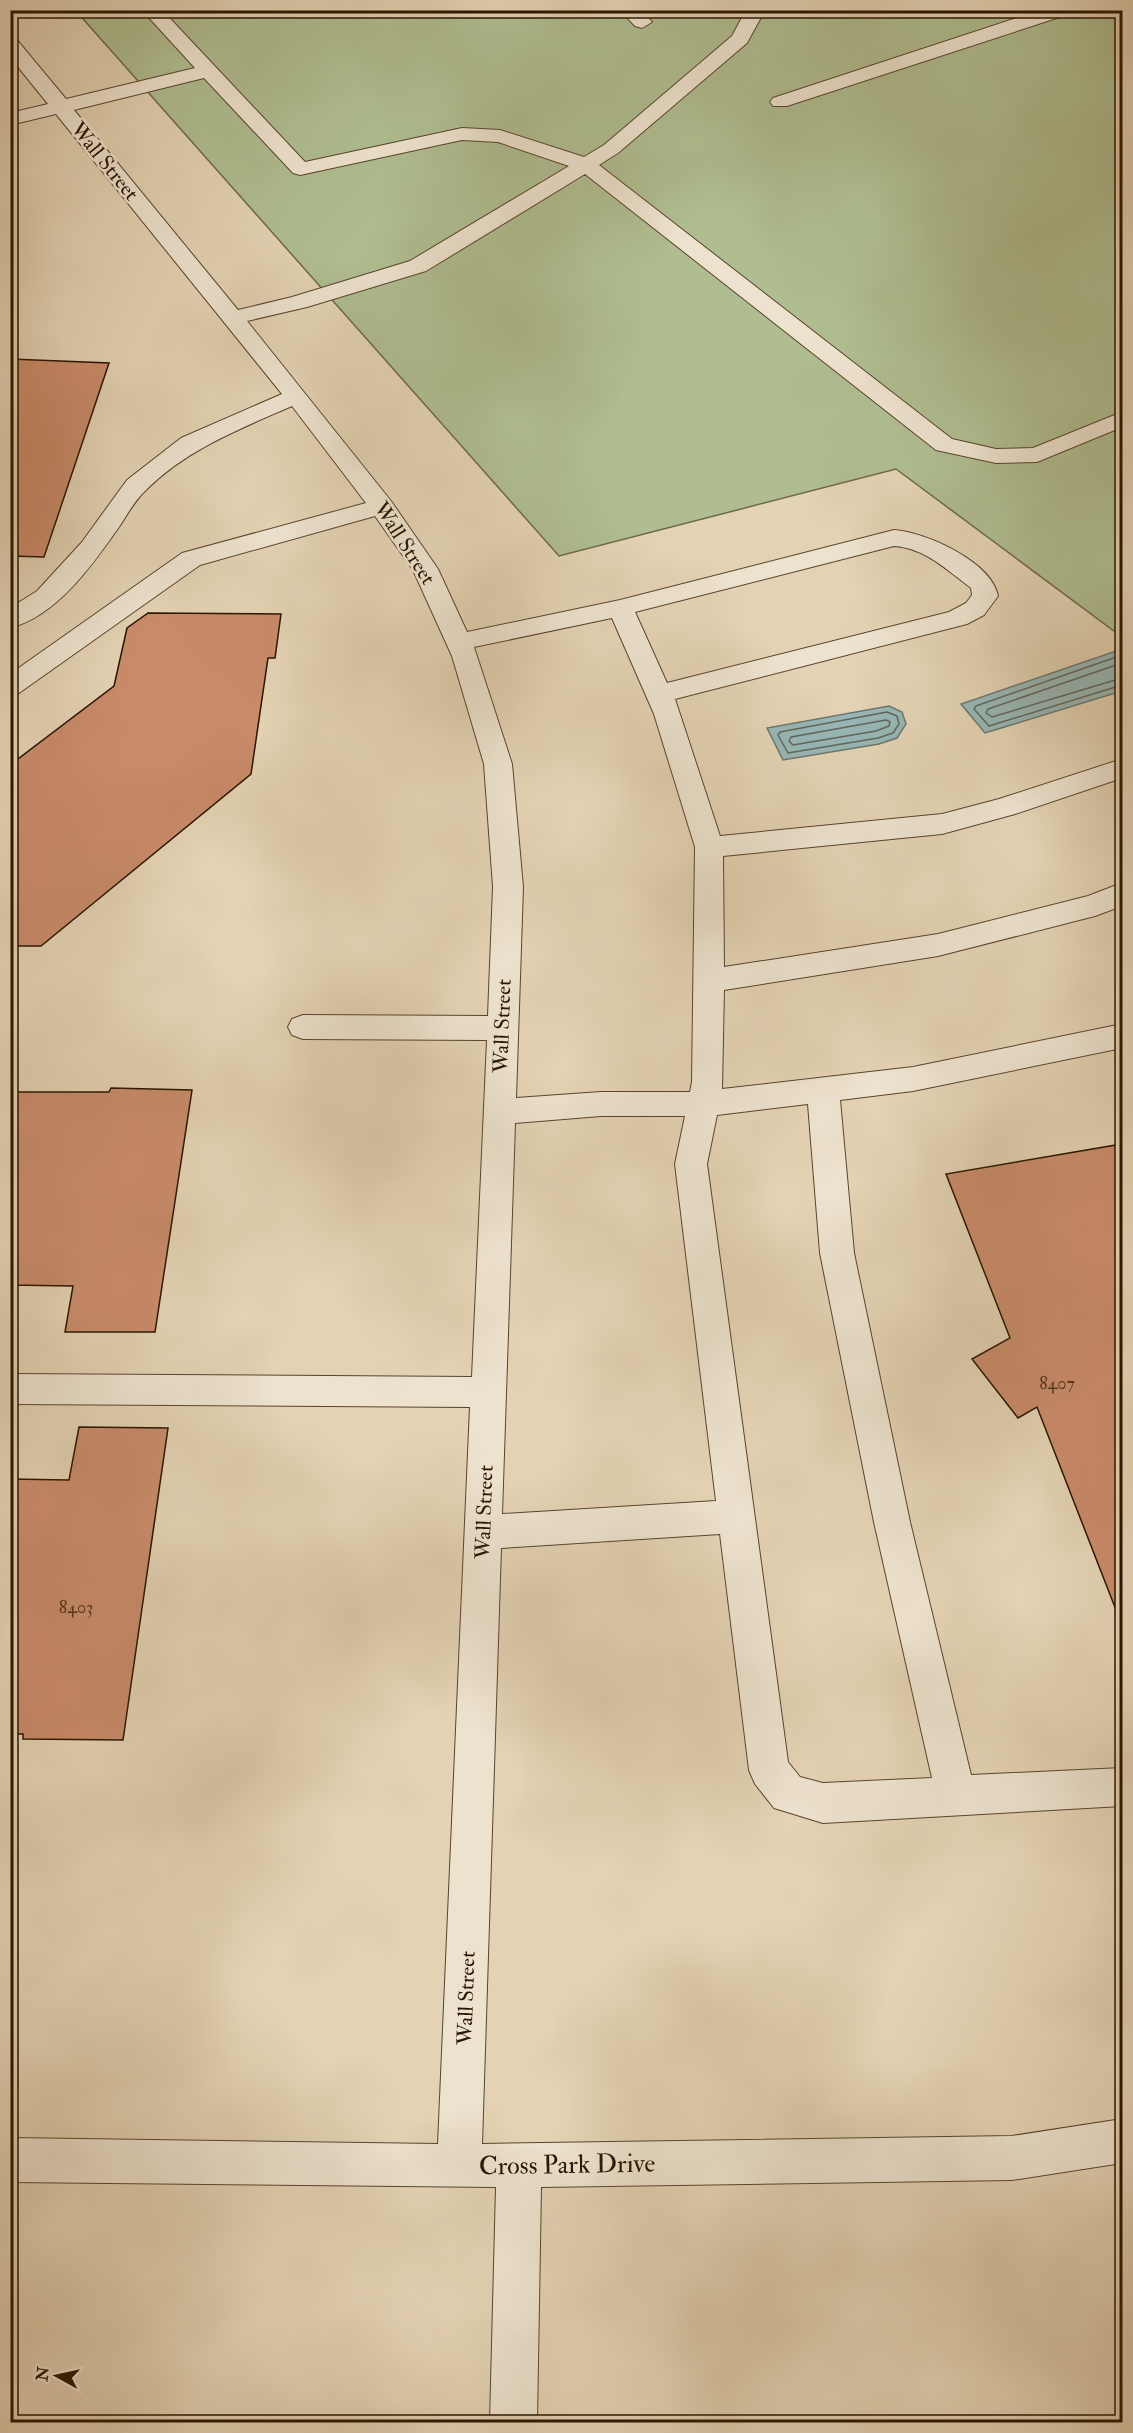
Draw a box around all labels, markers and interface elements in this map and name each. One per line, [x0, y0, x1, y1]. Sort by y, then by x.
street label: Wall Street [64, 116, 145, 206]
street label: Wall Street [367, 496, 442, 590]
street label: Wall Street [487, 978, 518, 1074]
house number: 8407 [1039, 1372, 1075, 1395]
street label: Wall Street [469, 1464, 500, 1560]
house number: 8403 [59, 1596, 93, 1619]
street label: Wall Street [451, 1950, 482, 2046]
street label: Cross Park Drive [478, 2147, 656, 2183]
north arrow [27, 2346, 87, 2406]
text: N [32, 2365, 54, 2384]

